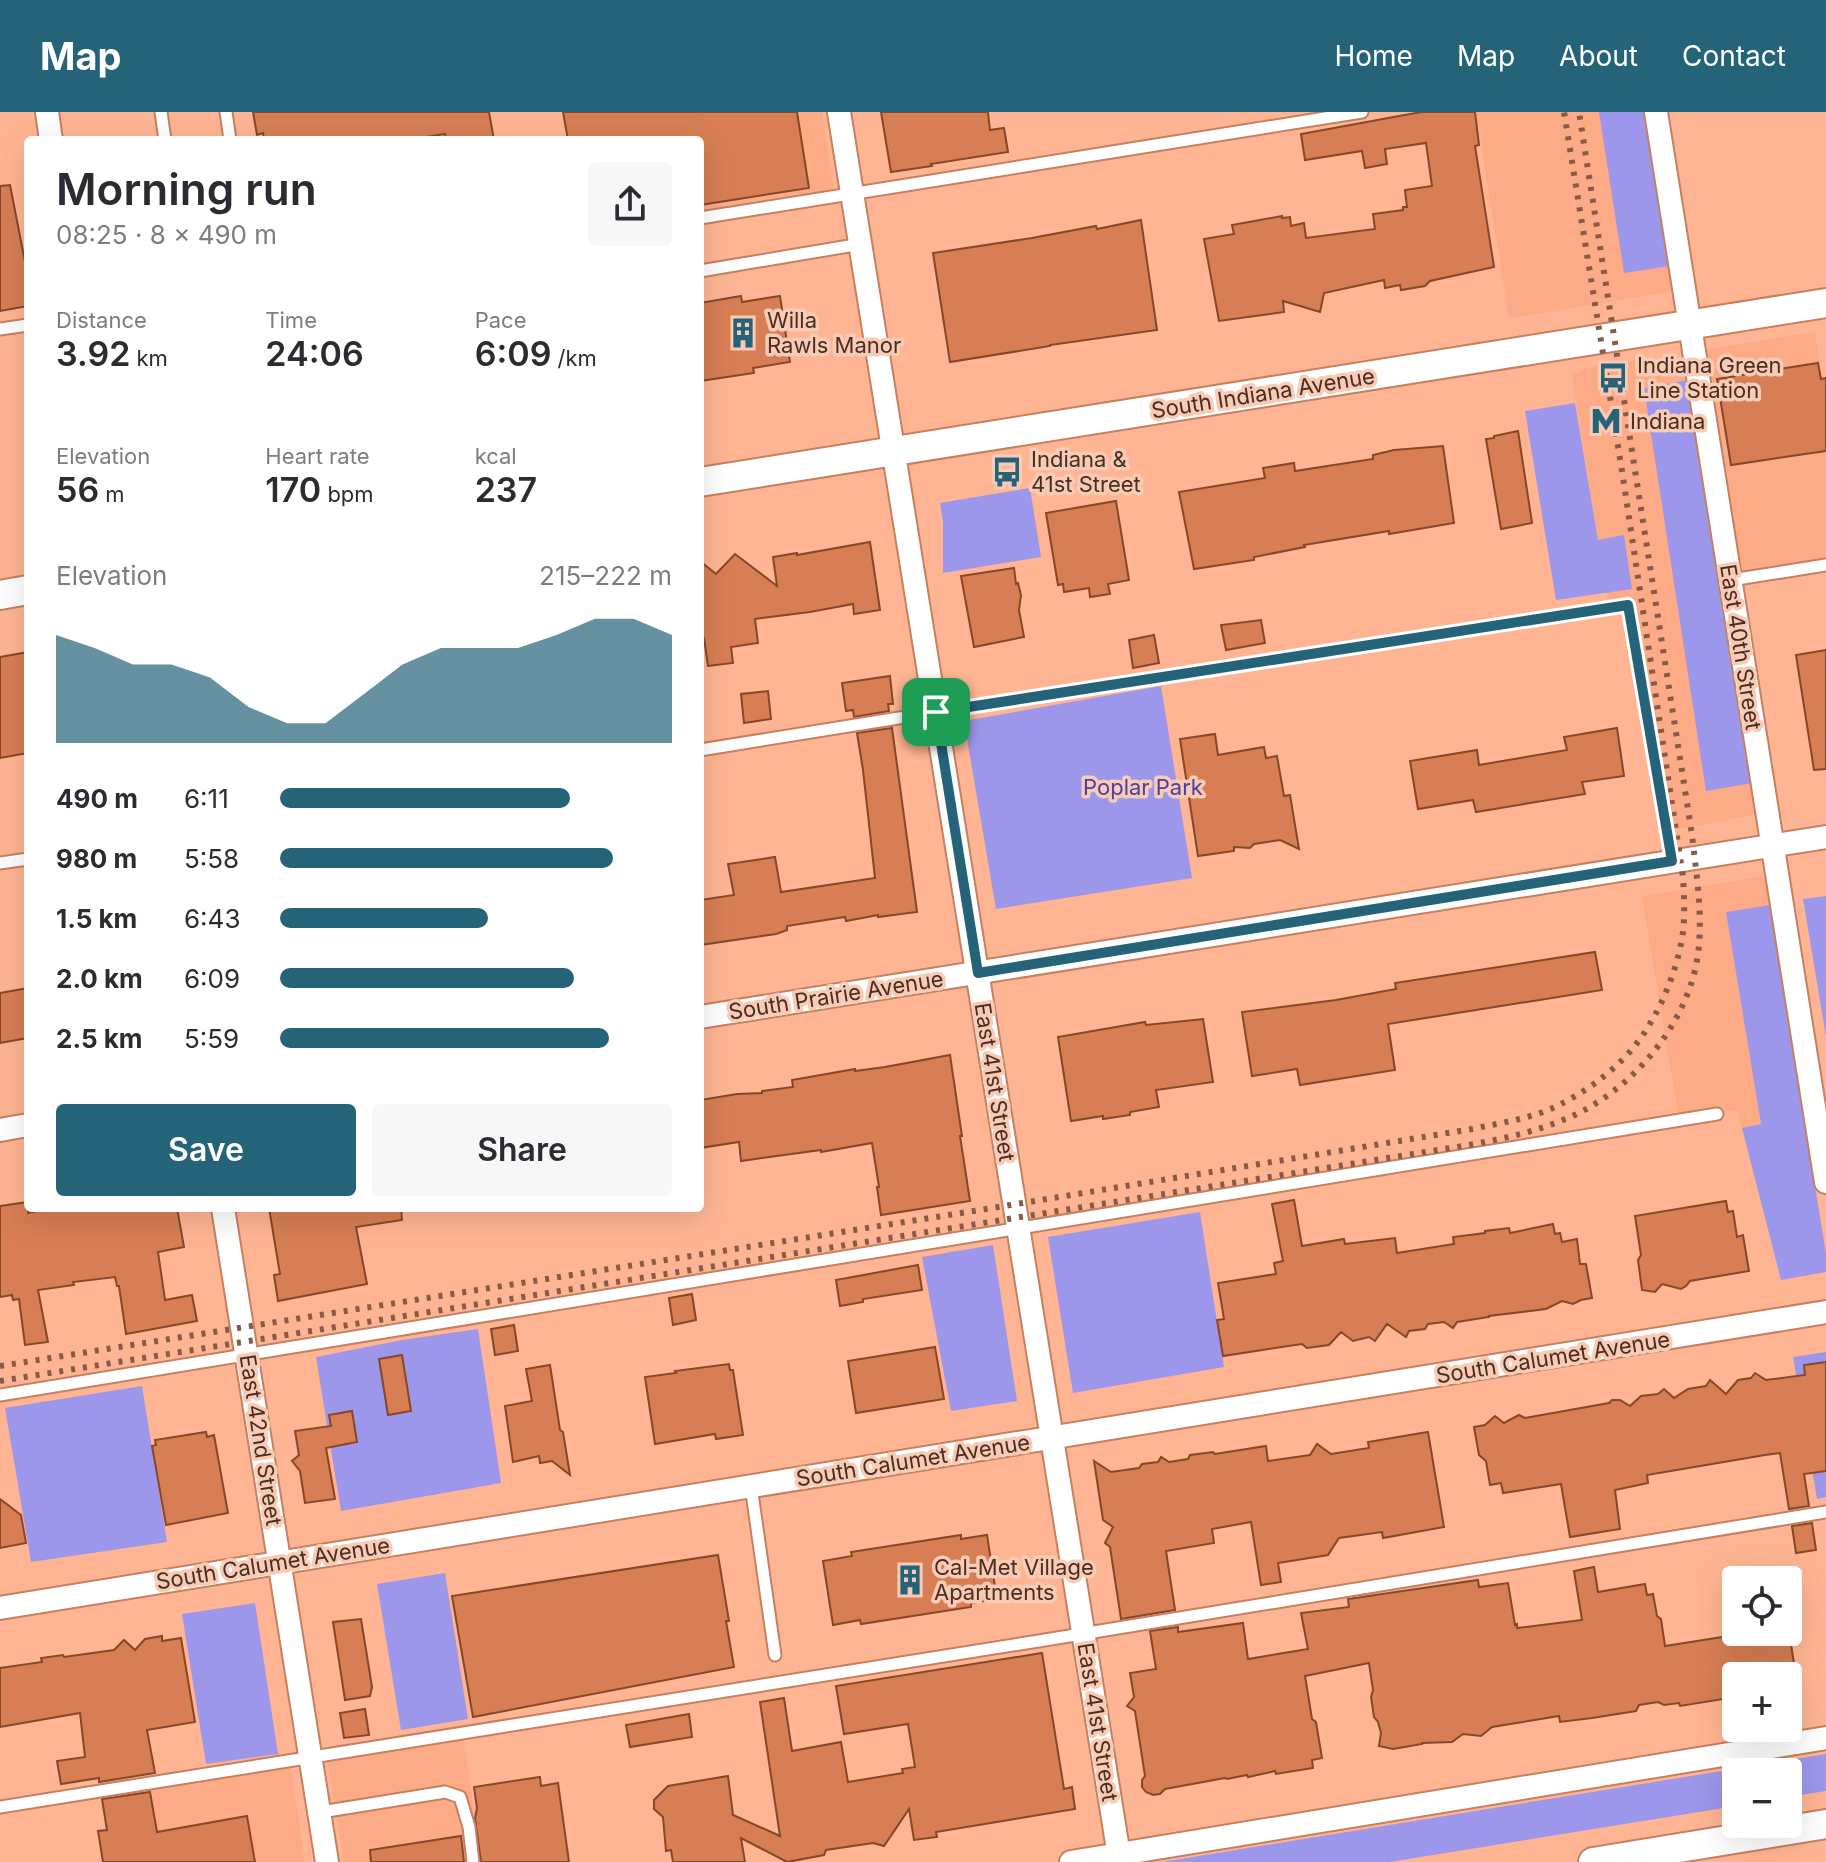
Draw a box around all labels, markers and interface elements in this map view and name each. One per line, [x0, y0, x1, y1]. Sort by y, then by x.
text: Map [40, 33, 121, 79]
text: Home [1334, 39, 1413, 73]
text: Map [1457, 39, 1515, 73]
text: About [1559, 39, 1638, 73]
text: Contact [1682, 39, 1786, 73]
text: Morning run [56, 162, 317, 216]
button: share [588, 162, 672, 246]
text: 08:25 · 8 × 490 m [56, 219, 277, 250]
text: Distance [56, 307, 147, 333]
text: Time [265, 307, 317, 333]
text: Pace [475, 307, 526, 333]
place label: Willa Rawls Manor [767, 307, 901, 358]
building icon: Willa Rawls Manor [726, 316, 760, 350]
text: 3.92 [56, 333, 130, 374]
text: 24:06 [265, 333, 364, 374]
text: 6:09 [475, 333, 551, 374]
text: km [130, 345, 168, 371]
text: /km [551, 345, 597, 371]
place label: Indiana Green Line Station [1637, 352, 1782, 403]
bus stop icon: Indiana Green Line Station [1596, 361, 1630, 395]
street label: South Indiana Avenue [1150, 363, 1376, 423]
metro station icon: Indiana [1589, 404, 1623, 438]
place label: Indiana [1630, 408, 1705, 434]
text: Elevation [56, 443, 150, 469]
text: Heart rate [265, 443, 370, 469]
text: kcal [475, 443, 517, 469]
place label: Indiana & 41st Street [1031, 446, 1141, 497]
bus stop icon: Indiana & 41st Street [990, 455, 1024, 489]
text: 56 [56, 469, 99, 510]
text: 170 [265, 469, 321, 510]
text: 237 [475, 469, 537, 510]
text: m [99, 481, 125, 507]
text: bpm [321, 481, 374, 507]
text: Elevation [56, 560, 167, 591]
text: 215–222 m [539, 560, 672, 591]
street label: East 40th Street [1715, 562, 1767, 732]
pin [902, 678, 970, 746]
icon: arrive [914, 690, 958, 734]
park label: Poplar Park [1083, 774, 1203, 800]
text: 490 m [56, 783, 138, 814]
text: 6:11 [184, 783, 229, 814]
text: 980 m [56, 843, 137, 874]
text: 5:58 [184, 843, 239, 874]
text: 1.5 km [56, 903, 137, 934]
text: 6:43 [184, 903, 240, 934]
text: 2.0 km [56, 963, 143, 994]
text: 6:09 [184, 963, 240, 994]
street label: South Prairie Avenue [727, 965, 945, 1025]
street label: East 41st Street [970, 1001, 1020, 1163]
text: 2.5 km [56, 1023, 142, 1054]
text: 5:59 [184, 1023, 239, 1054]
button: Save [56, 1104, 356, 1196]
button: Share [372, 1104, 672, 1196]
street label: South Calumet Avenue [1434, 1326, 1672, 1388]
street label: East 42nd Street [235, 1353, 287, 1527]
street label: South Calumet Avenue [794, 1429, 1032, 1491]
street label: South Calumet Avenue [154, 1532, 392, 1594]
place label: Cal-Met Village Apartments [934, 1554, 1094, 1605]
building icon: Cal-Met Village Apartments [893, 1563, 927, 1597]
map controls [1722, 1566, 1802, 1838]
button: locate [1722, 1566, 1802, 1646]
street label: East 41st Street [1073, 1641, 1123, 1803]
button: + [1722, 1662, 1802, 1742]
button: − [1722, 1758, 1802, 1838]

